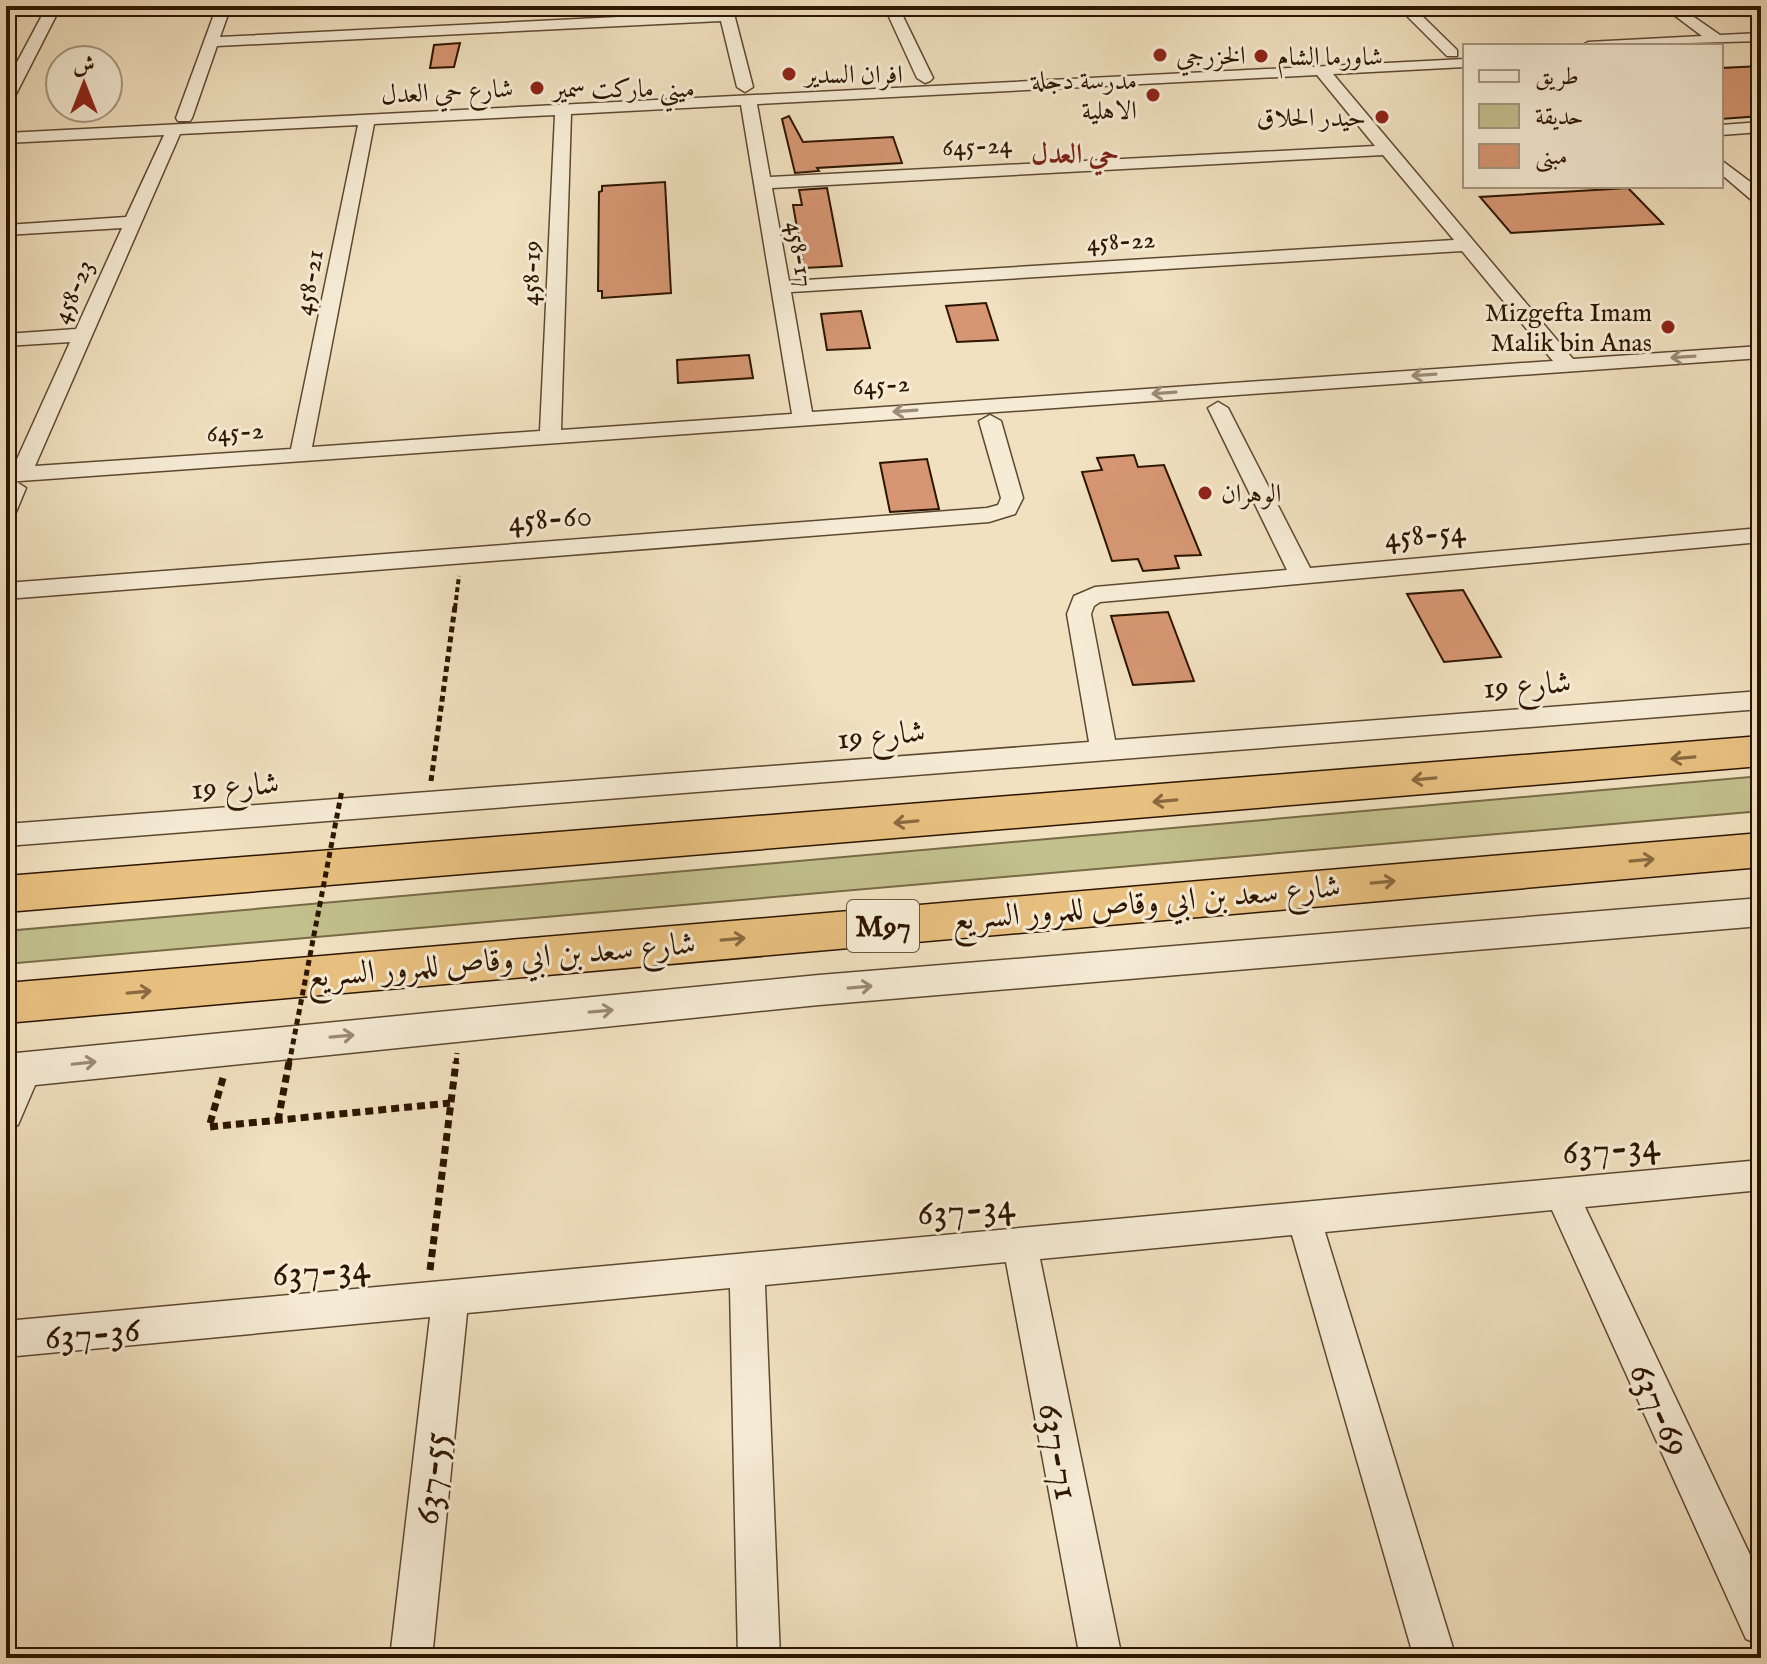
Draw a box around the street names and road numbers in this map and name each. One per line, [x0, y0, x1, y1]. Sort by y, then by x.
street label: شارع حي العدل [380, 73, 514, 116]
street label: 645-24 [941, 128, 1013, 165]
street label: 458-17 [778, 219, 822, 290]
street label: 458-22 [1086, 223, 1156, 260]
street label: 458-19 [514, 240, 549, 306]
street label: 458-21 [287, 247, 332, 318]
street label: 458-23 [45, 255, 102, 329]
street label: 645-2 [851, 367, 911, 404]
street label: 645-2 [205, 414, 265, 451]
street label: 458-60 [507, 496, 593, 543]
street label: 458-54 [1383, 511, 1468, 559]
street label: شارع 19 [1482, 663, 1573, 714]
street label: شارع 19 [835, 712, 927, 765]
street label: شارع 19 [190, 764, 281, 815]
street label: شارع سعد بن ابي وقاص للمرور السريع [950, 867, 1343, 948]
road number: M97 [847, 900, 919, 952]
street label: شارع سعد بن ابي وقاص للمرور السريع [305, 924, 698, 1005]
street label: 637-34 [1560, 1122, 1663, 1178]
street label: 637-34 [915, 1183, 1018, 1239]
street label: 637-34 [270, 1244, 373, 1300]
street label: 637-36 [42, 1307, 143, 1363]
street label: 637-69 [1616, 1356, 1701, 1465]
street label: 637-71 [1024, 1399, 1090, 1504]
street label: 637-55 [404, 1429, 462, 1527]

